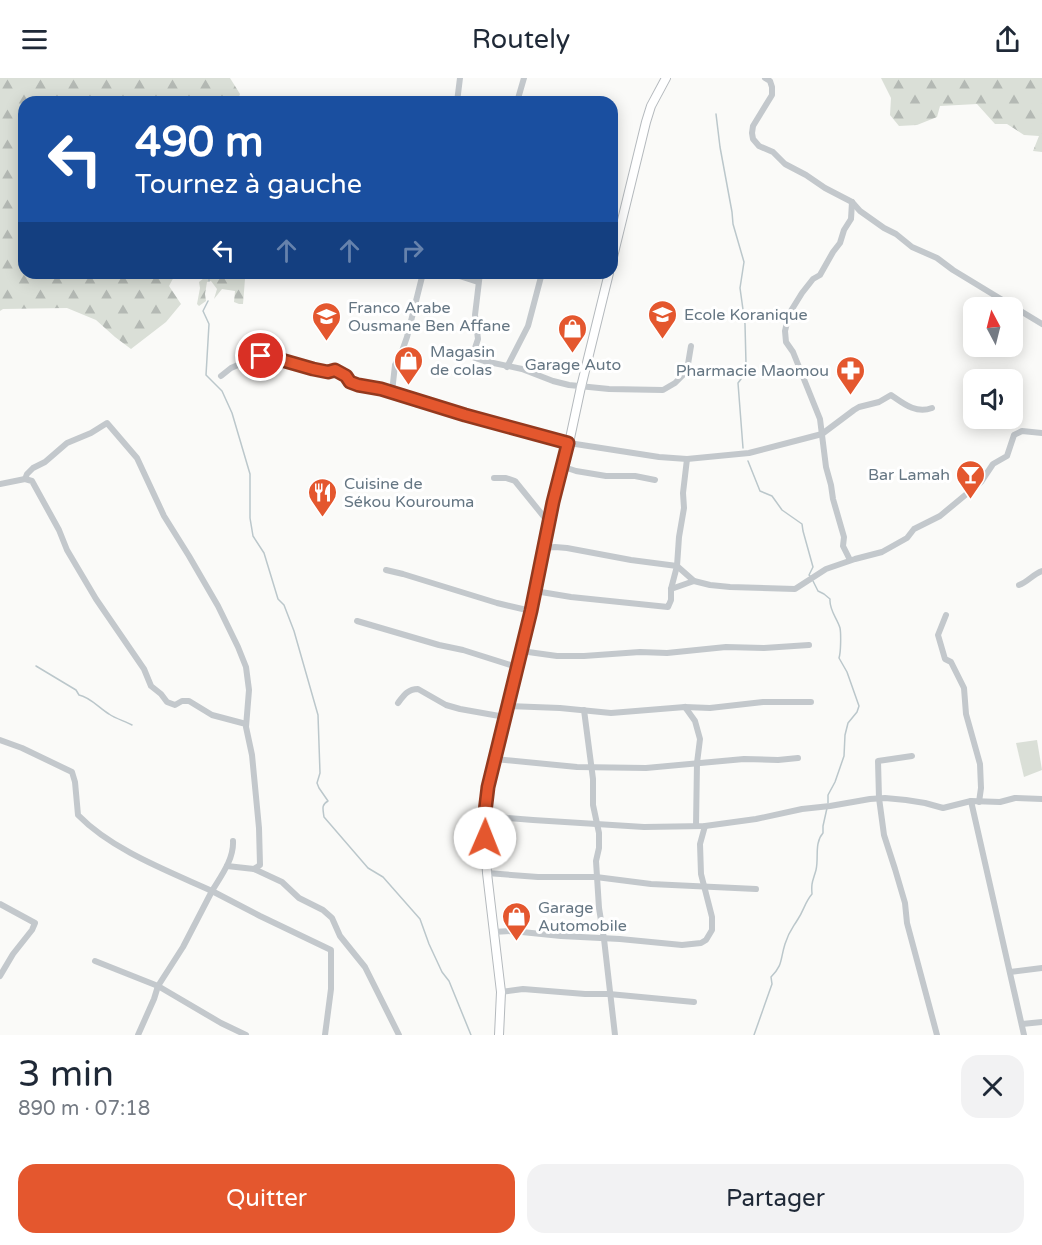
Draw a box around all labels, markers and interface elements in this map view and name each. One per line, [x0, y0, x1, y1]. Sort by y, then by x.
icon: menu [18, 23, 51, 56]
text: Routely [472, 23, 570, 56]
icon: share [991, 23, 1024, 56]
text: 490 m [135, 117, 264, 168]
icon: left [36, 120, 114, 198]
text: Tournez à gauche [135, 168, 362, 201]
icon: left [207, 234, 240, 267]
icon: ahead [270, 234, 303, 267]
icon: ahead [333, 234, 366, 267]
icon: right [396, 234, 429, 267]
north arrow [963, 297, 1023, 357]
map controls [963, 297, 1023, 429]
place label: Franco Arabe Ousmane Ben Affane [348, 298, 510, 336]
school or university icon: Ecole Koranique [647, 298, 679, 340]
school or university icon: Franco Arabe Ousmane Ben Affane [311, 300, 343, 342]
place label: Ecole Koranique [684, 305, 808, 325]
shop icon: Garage Auto [557, 312, 589, 354]
pin [235, 330, 286, 381]
icon: arrive [244, 339, 277, 372]
place label: Magasin de colas [430, 342, 495, 380]
shop icon: Magasin de colas [393, 344, 425, 386]
pharmacy icon: Pharmacie Maomou [834, 354, 866, 396]
place label: Garage Auto [525, 355, 621, 375]
place label: Pharmacie Maomou [676, 361, 829, 381]
button: sound [963, 369, 1023, 429]
bar icon: Bar Lamah [955, 458, 987, 500]
place label: Bar Lamah [868, 465, 950, 485]
place label: Cuisine de Sékou Kourouma [344, 474, 474, 512]
restaurant icon: Cuisine de Sékou Kourouma [307, 476, 339, 518]
position arrow [453, 806, 517, 870]
place label: Garage Automobile [538, 898, 627, 936]
shop icon: Garage Automobile [501, 900, 533, 942]
text: 3 min [18, 1053, 114, 1096]
button: close [961, 1055, 1024, 1118]
text: 890 m · 07:18 [18, 1097, 150, 1121]
button: Quitter [18, 1164, 515, 1233]
button: Partager [527, 1164, 1024, 1233]

